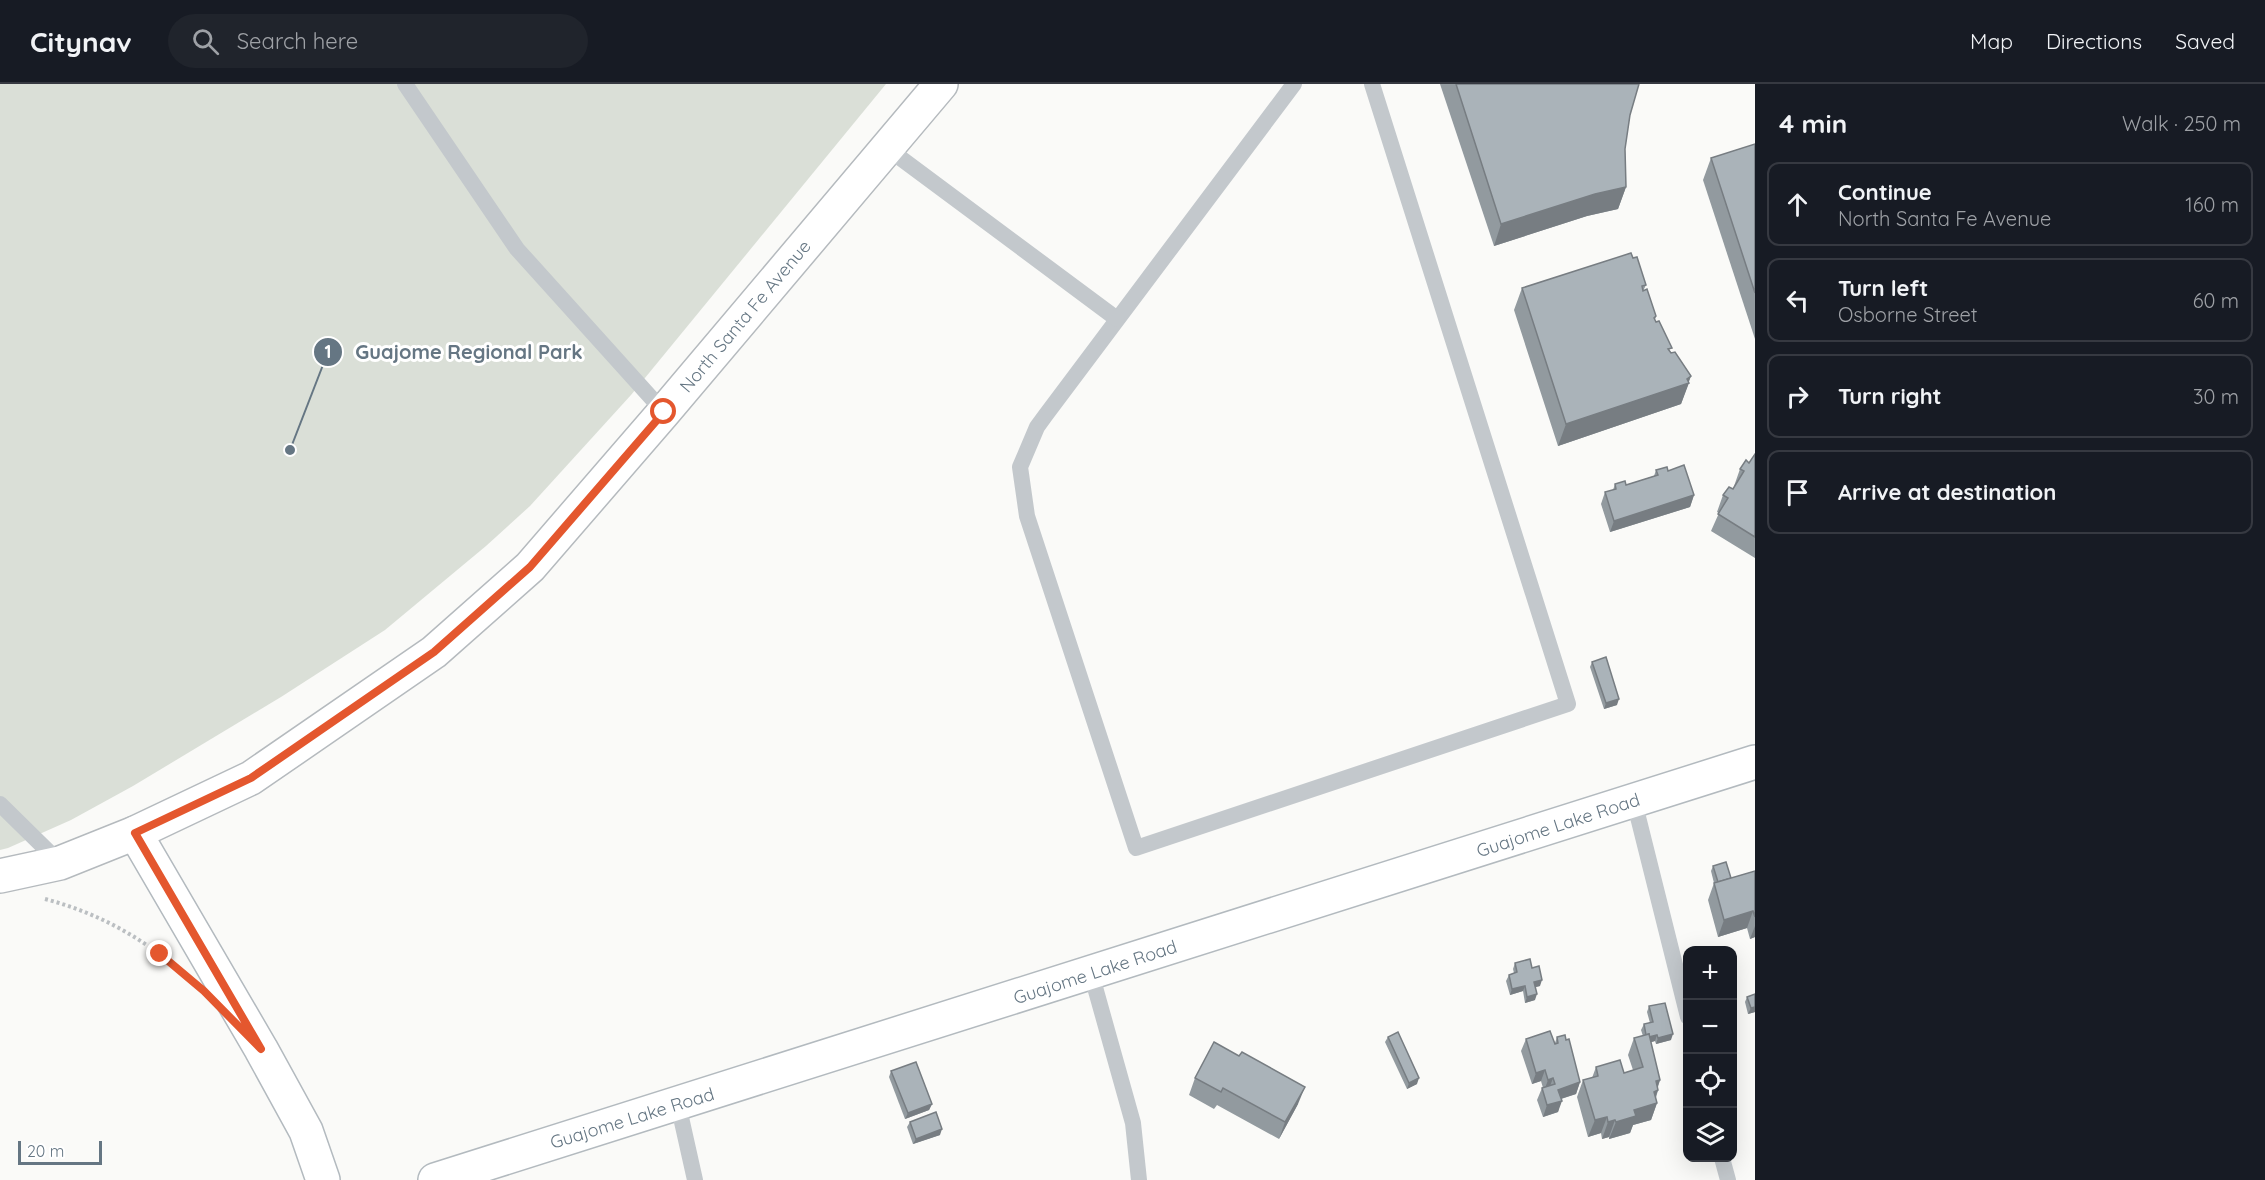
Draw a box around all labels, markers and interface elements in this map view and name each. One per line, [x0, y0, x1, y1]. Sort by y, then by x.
search box [168, 14, 588, 68]
text: Citynav [30, 24, 132, 59]
icon: search [189, 25, 222, 58]
text: Search here [237, 27, 358, 55]
text: Map [1970, 28, 2013, 54]
text: Directions [2046, 28, 2142, 54]
text: Saved [2175, 28, 2235, 54]
text: 4 min [1779, 107, 1847, 140]
text: Walk · 250 m [2122, 111, 2241, 136]
text: Continue [1838, 178, 1932, 206]
icon: ahead [1781, 188, 1814, 221]
text: 160 m [2185, 192, 2239, 217]
text: North Santa Fe Avenue [1838, 206, 2051, 231]
street label: North Santa Fe Avenue [674, 235, 816, 397]
text: Turn left [1838, 274, 1928, 302]
icon: left [1781, 284, 1814, 317]
text: 60 m [2193, 288, 2239, 313]
text: Osborne Street [1838, 302, 1978, 327]
callout: Guajome Regional Park [313, 333, 594, 371]
text: Guajome Regional Park [355, 339, 583, 364]
text: 1 [324, 340, 332, 363]
icon: right [1781, 380, 1814, 413]
text: Turn right [1838, 382, 1942, 410]
text: 30 m [2193, 384, 2239, 409]
route start [650, 398, 676, 424]
icon: arrive [1781, 476, 1814, 509]
text: Arrive at destination [1838, 478, 2056, 506]
street label: Guajome Lake Road [1473, 788, 1643, 862]
street label: Guajome Lake Road [1010, 935, 1180, 1009]
route end [146, 940, 172, 966]
map controls [1683, 946, 1737, 1162]
button: + [1683, 946, 1737, 1000]
button: − [1683, 1000, 1737, 1054]
button: locate [1683, 1054, 1737, 1108]
street label: Guajome Lake Road [547, 1082, 717, 1154]
button: layers [1683, 1108, 1737, 1162]
scale bar [18, 1138, 102, 1166]
text: 20 m [27, 1141, 64, 1161]

